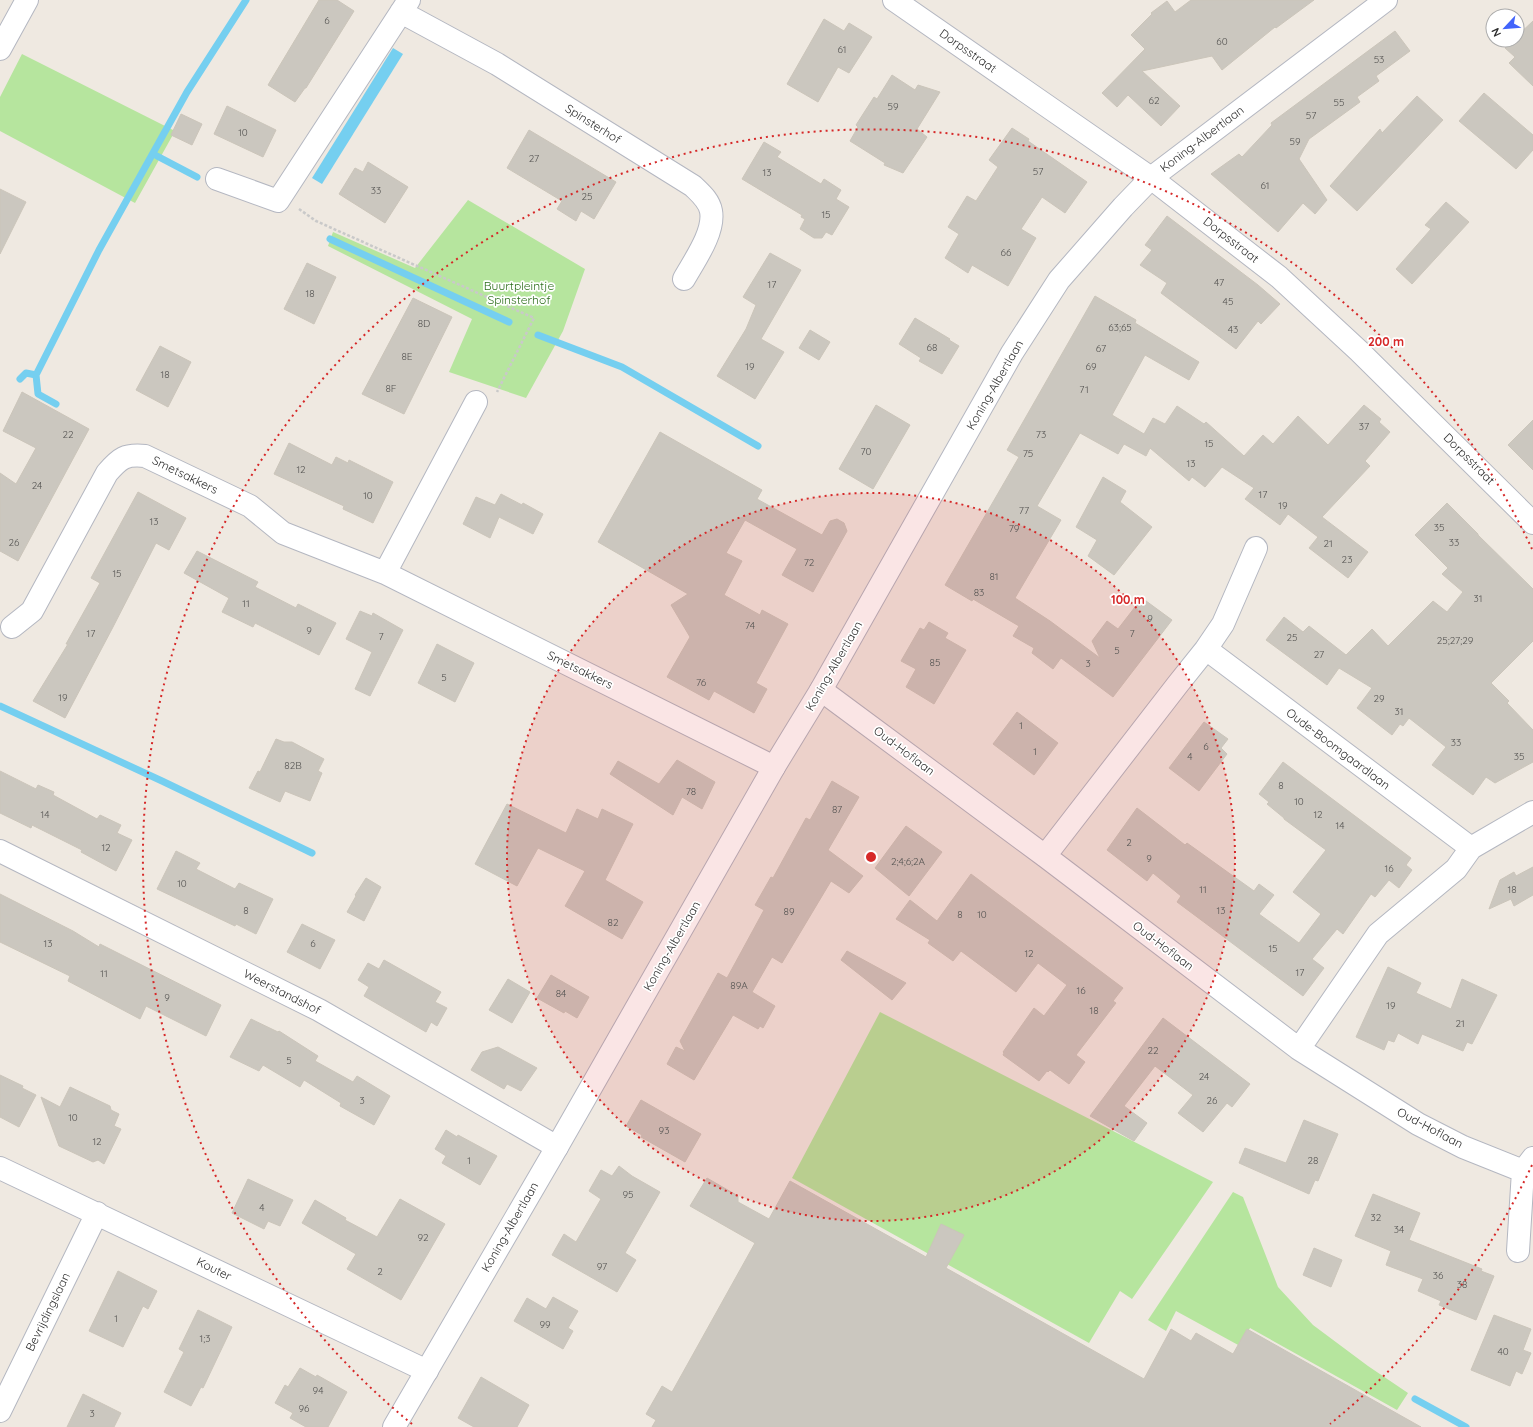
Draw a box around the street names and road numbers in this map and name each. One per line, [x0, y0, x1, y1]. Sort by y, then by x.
street label: Dorpsstraat [937, 25, 1000, 76]
street label: Spinsterhof [563, 101, 624, 147]
street label: Koning-Albertlaan [1157, 102, 1247, 175]
street label: Dorpsstraat [1201, 213, 1262, 266]
street label: Koning-Albertlaan [963, 337, 1026, 432]
street label: Dorpsstraat [1441, 430, 1498, 487]
street label: Smetsakkers [150, 452, 221, 497]
street label: Koning-Albertlaan [802, 618, 865, 713]
street label: Smetsakkers [545, 647, 616, 692]
street label: Oude-Boomgaardlaan [1283, 705, 1393, 793]
street label: Oud-Hoflaan [871, 723, 938, 778]
street label: Koning-Albertlaan [640, 898, 703, 993]
street label: Oud-Hoflaan [1130, 918, 1197, 973]
street label: Weerstandshof [241, 966, 324, 1018]
street label: Oud-Hoflaan [1395, 1104, 1466, 1151]
street label: Koning-Albertlaan [478, 1179, 541, 1274]
street label: Kouter [194, 1254, 235, 1284]
street label: Bevrijdingslaan [22, 1270, 73, 1353]

